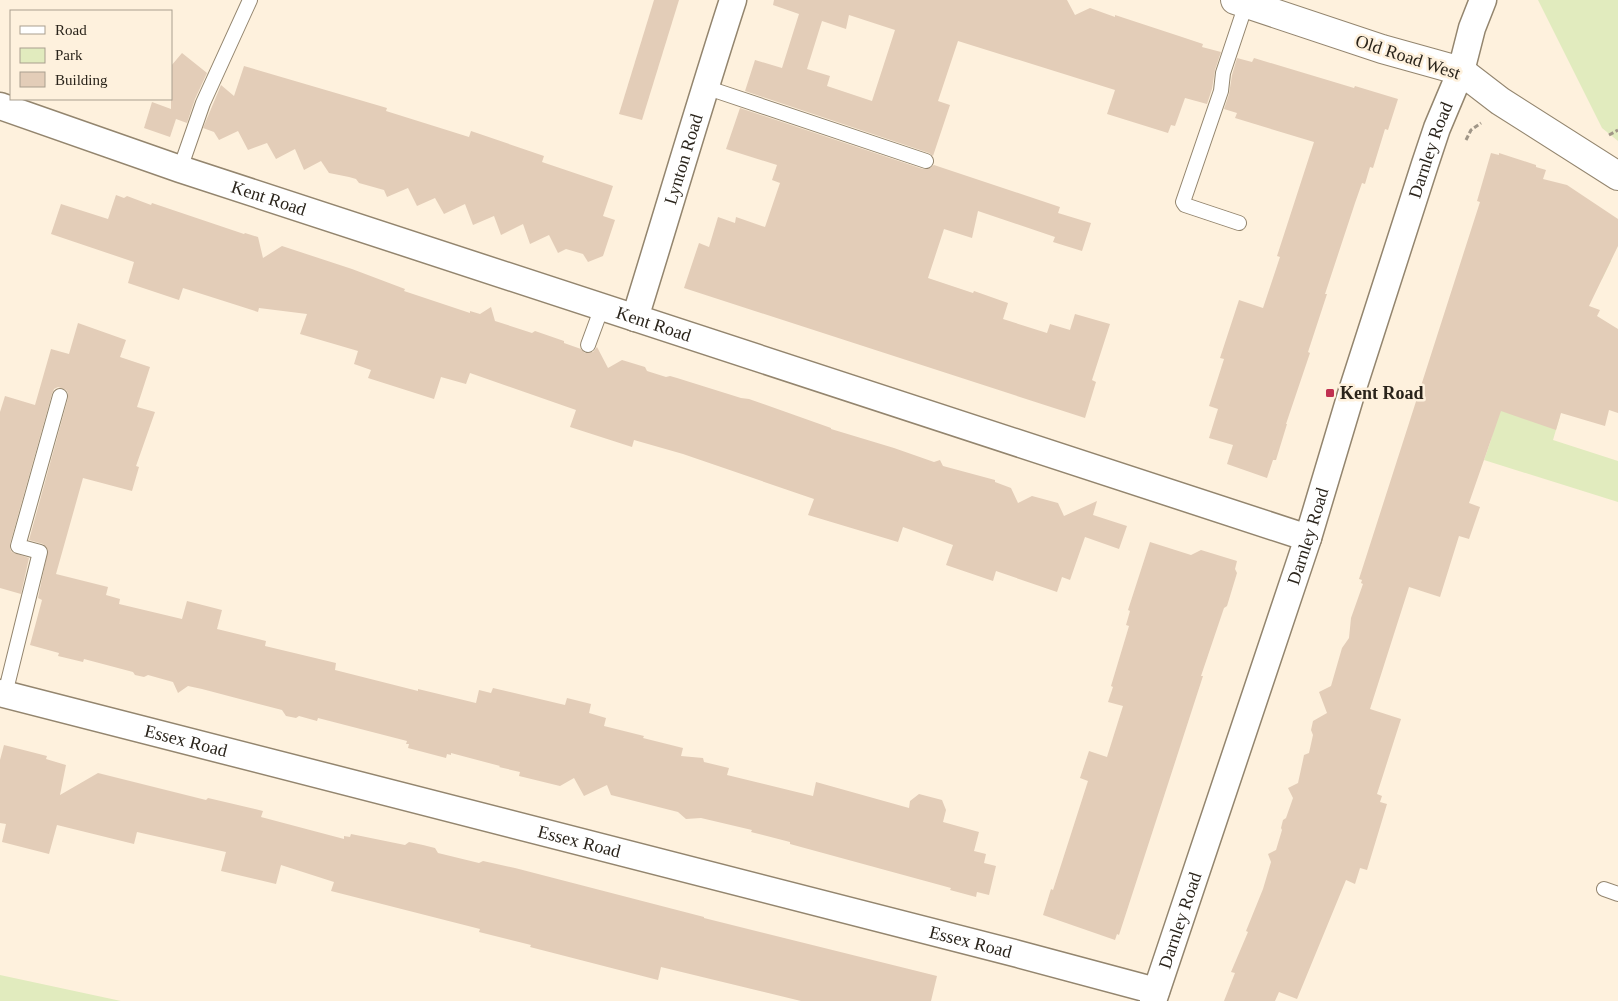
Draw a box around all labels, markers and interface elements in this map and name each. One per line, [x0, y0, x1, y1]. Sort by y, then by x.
legend [10, 10, 172, 100]
text: Road [55, 22, 87, 38]
street label: Old Road West [1353, 31, 1463, 83]
text: Park [55, 47, 83, 63]
text: Building [55, 72, 108, 88]
street label: Darnley Road [1405, 99, 1457, 201]
street label: Lynton Road [660, 112, 707, 207]
street label: Kent Road [229, 176, 309, 220]
street label: Kent Road [614, 302, 694, 345]
place label: Kent Road [1340, 383, 1424, 403]
marker: Kent Road [1324, 387, 1336, 399]
street label: Darnley Road [1283, 485, 1332, 587]
street label: Essex Road [143, 720, 229, 761]
street label: Essex Road [536, 821, 623, 862]
street label: Darnley Road [1155, 870, 1205, 971]
street label: Essex Road [927, 922, 1014, 962]

